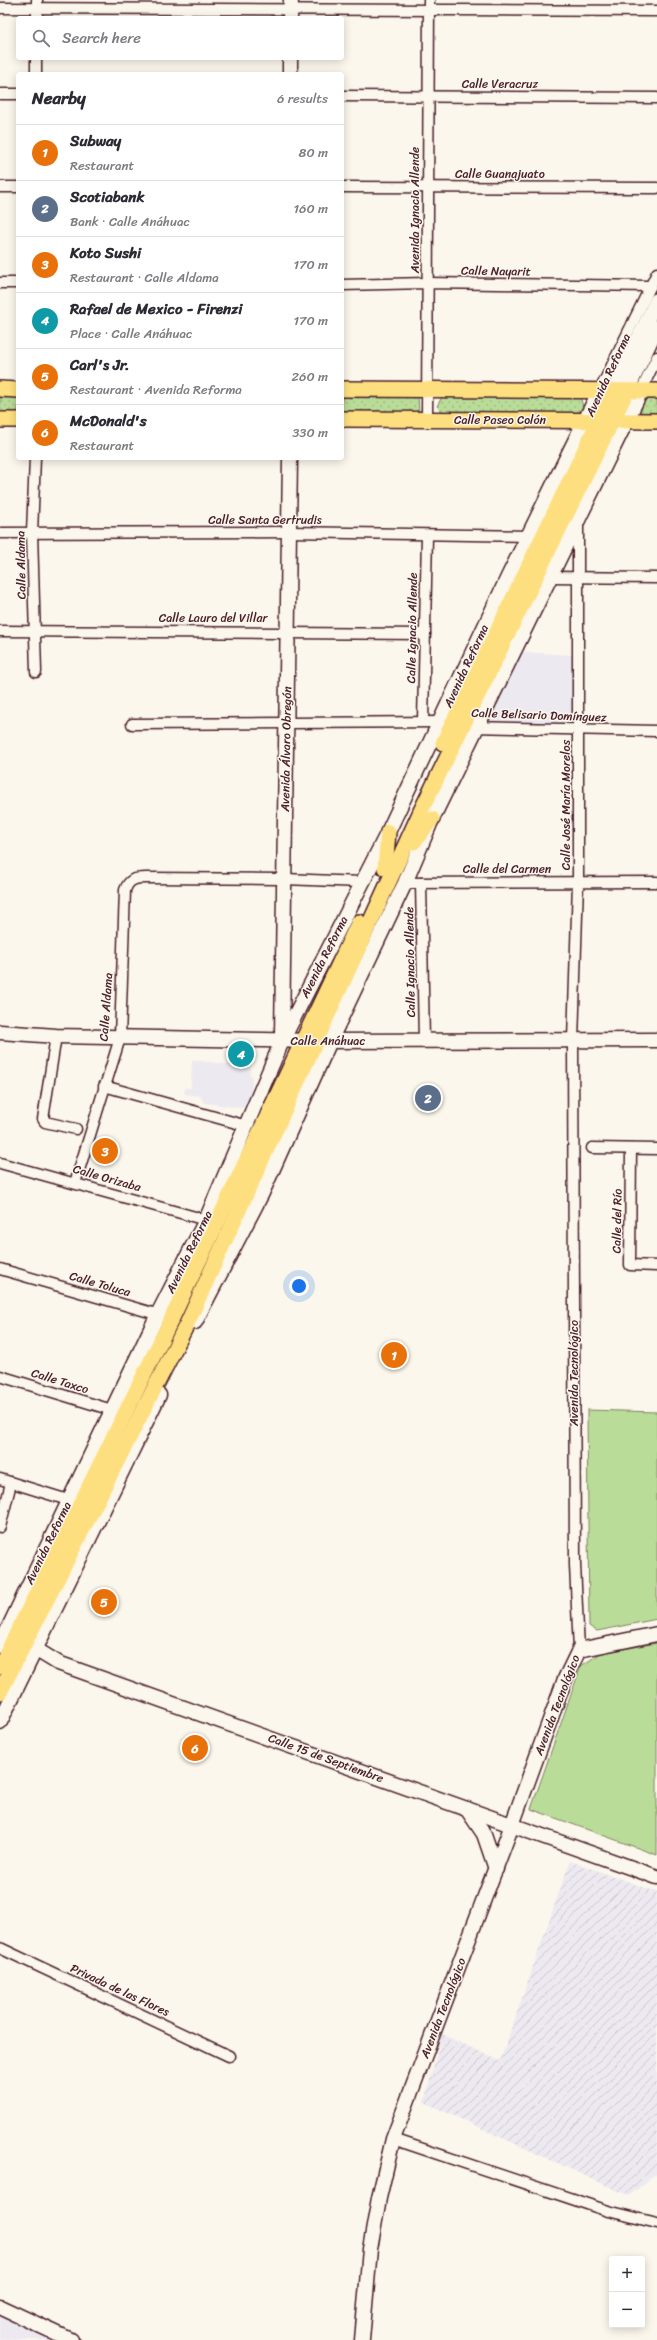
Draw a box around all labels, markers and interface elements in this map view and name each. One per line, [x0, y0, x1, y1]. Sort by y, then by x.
search box [16, 16, 344, 60]
text: Search here [62, 25, 141, 51]
icon: search [30, 27, 52, 49]
street label: Calle Veracruz [462, 73, 539, 95]
text: Nearby [32, 83, 86, 113]
text: 6 results [277, 87, 328, 110]
text: Subway [70, 128, 121, 154]
text: 1 [42, 141, 48, 164]
text: 80 m [299, 141, 328, 164]
street label: Avenida Ignacio Allende [404, 147, 426, 274]
text: Restaurant [70, 154, 134, 177]
street label: Calle Guanajuato [455, 163, 545, 185]
text: Scotiabank [70, 184, 144, 210]
text: 2 [41, 197, 49, 220]
text: 160 m [293, 197, 328, 220]
text: Bank · Calle Anáhuac [70, 210, 190, 233]
text: Koto Sushi [70, 240, 141, 266]
text: 3 [41, 253, 49, 276]
text: 170 m [293, 253, 328, 276]
street label: Calle Nayarit [461, 259, 531, 283]
text: Restaurant · Calle Aldama [70, 266, 219, 289]
text: Rafael de Mexico - Firenzi [70, 296, 242, 322]
text: 4 [41, 309, 49, 332]
text: 170 m [293, 309, 328, 332]
text: Place · Calle Anáhuac [70, 322, 193, 345]
street label: Avenida Reforma [579, 330, 637, 421]
text: Carl's Jr. [70, 352, 130, 378]
text: 5 [41, 365, 49, 388]
text: 260 m [292, 365, 328, 388]
text: Restaurant · Avenida Reforma [70, 378, 242, 401]
text: McDonald's [70, 408, 147, 434]
street label: Calle Paseo Colón [454, 409, 547, 431]
text: 6 [41, 421, 49, 444]
text: 330 m [292, 421, 328, 444]
text: Restaurant [70, 434, 134, 457]
street label: Calle Santa Gertrudis [208, 509, 322, 531]
street label: Calle Aldama [9, 531, 33, 599]
street label: Calle Ignacio Allende [400, 572, 424, 684]
street label: Calle Lauro del Villar [159, 607, 268, 629]
street label: Avenida Reforma [437, 621, 495, 712]
street label: Avenida Álvaro Obregón [274, 685, 298, 813]
street label: Calle Belisario Domínguez [471, 702, 607, 728]
street label: Calle José María Morelos [555, 739, 577, 870]
street label: Calle del Carmen [463, 858, 552, 880]
street label: Calle Ignacio Allende [398, 906, 422, 1018]
street label: Avenida Reforma [293, 912, 354, 1003]
street label: Calle Aldama [93, 972, 119, 1042]
street label: Calle Anáhuac [291, 1030, 365, 1052]
pin: 4 [228, 1039, 254, 1069]
pin: 2 [415, 1083, 441, 1113]
pin: 3 [92, 1136, 118, 1166]
street label: Calle Orizaba [70, 1158, 145, 1198]
street label: Calle del Río [605, 1188, 629, 1254]
street label: Avenida Reforma [159, 1207, 219, 1298]
street label: Calle Toluca [67, 1265, 134, 1303]
your location [289, 1276, 309, 1296]
street label: Avenida Tecnológico [563, 1320, 585, 1427]
pin: 1 [381, 1340, 407, 1370]
street label: Calle Taxco [28, 1362, 92, 1400]
street label: Avenida Reforma [18, 1498, 78, 1589]
pin: 5 [91, 1587, 117, 1617]
street label: Avenida Tecnológico [527, 1652, 586, 1759]
street label: Calle 15 de Septiembre [265, 1727, 387, 1789]
pin: 6 [182, 1733, 208, 1763]
street label: Avenida Tecnológico [413, 1955, 472, 2062]
street label: Privada de las Flores [67, 1957, 173, 2023]
map controls [609, 2256, 645, 2328]
button: + [609, 2256, 645, 2292]
button: − [609, 2292, 645, 2328]

